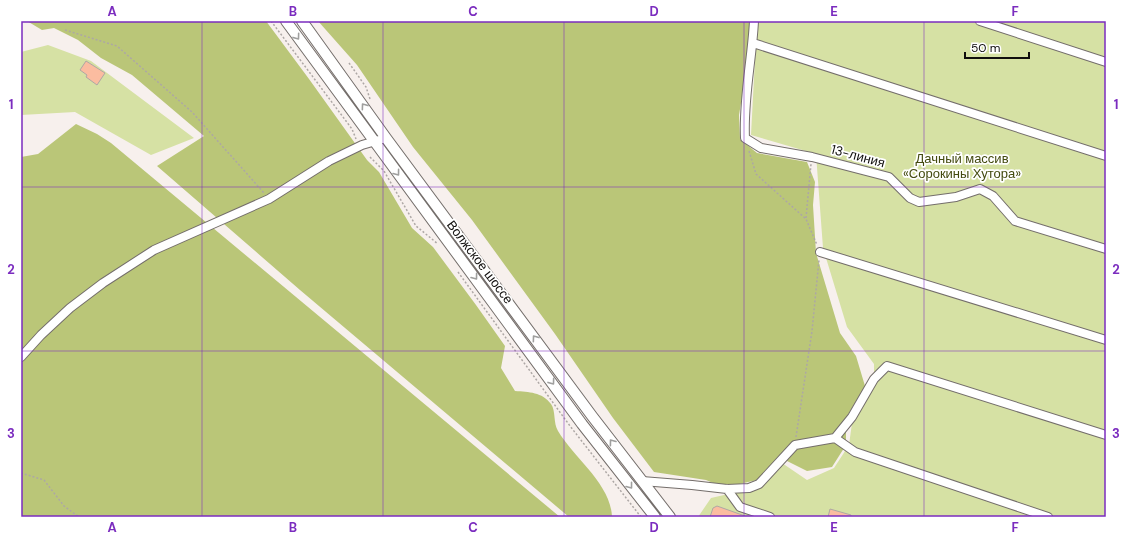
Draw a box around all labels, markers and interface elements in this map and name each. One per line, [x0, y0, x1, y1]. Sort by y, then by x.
text: A [107, 3, 117, 20]
text: B [289, 3, 297, 20]
text: C [468, 3, 478, 20]
text: D [649, 3, 659, 20]
text: E [830, 3, 838, 20]
text: F [1011, 3, 1019, 20]
one-way arrow [292, 33, 299, 40]
scale bar [965, 34, 1029, 60]
text: 50 m [971, 40, 1000, 56]
text: 1 [9, 96, 13, 113]
text: 1 [1114, 96, 1118, 113]
one-way arrow [361, 103, 368, 110]
street label: 13-линия [829, 141, 887, 171]
park label: Дачный массив «Сорокины Хутора» [903, 150, 1021, 182]
one-way arrow [392, 169, 400, 176]
street label: Волжское шоссе [443, 217, 517, 307]
text: 2 [7, 261, 15, 278]
text: 2 [1112, 261, 1120, 278]
one-way arrow [470, 273, 477, 280]
one-way arrow [532, 335, 539, 342]
one-way arrow [547, 378, 555, 385]
text: 3 [7, 425, 15, 442]
text: 3 [1112, 425, 1120, 442]
one-way arrow [610, 439, 617, 446]
one-way arrow [626, 481, 633, 488]
text: A [107, 519, 117, 536]
text: B [289, 519, 297, 536]
text: C [468, 519, 478, 536]
text: D [649, 519, 659, 536]
text: E [830, 519, 838, 536]
text: F [1011, 519, 1019, 536]

